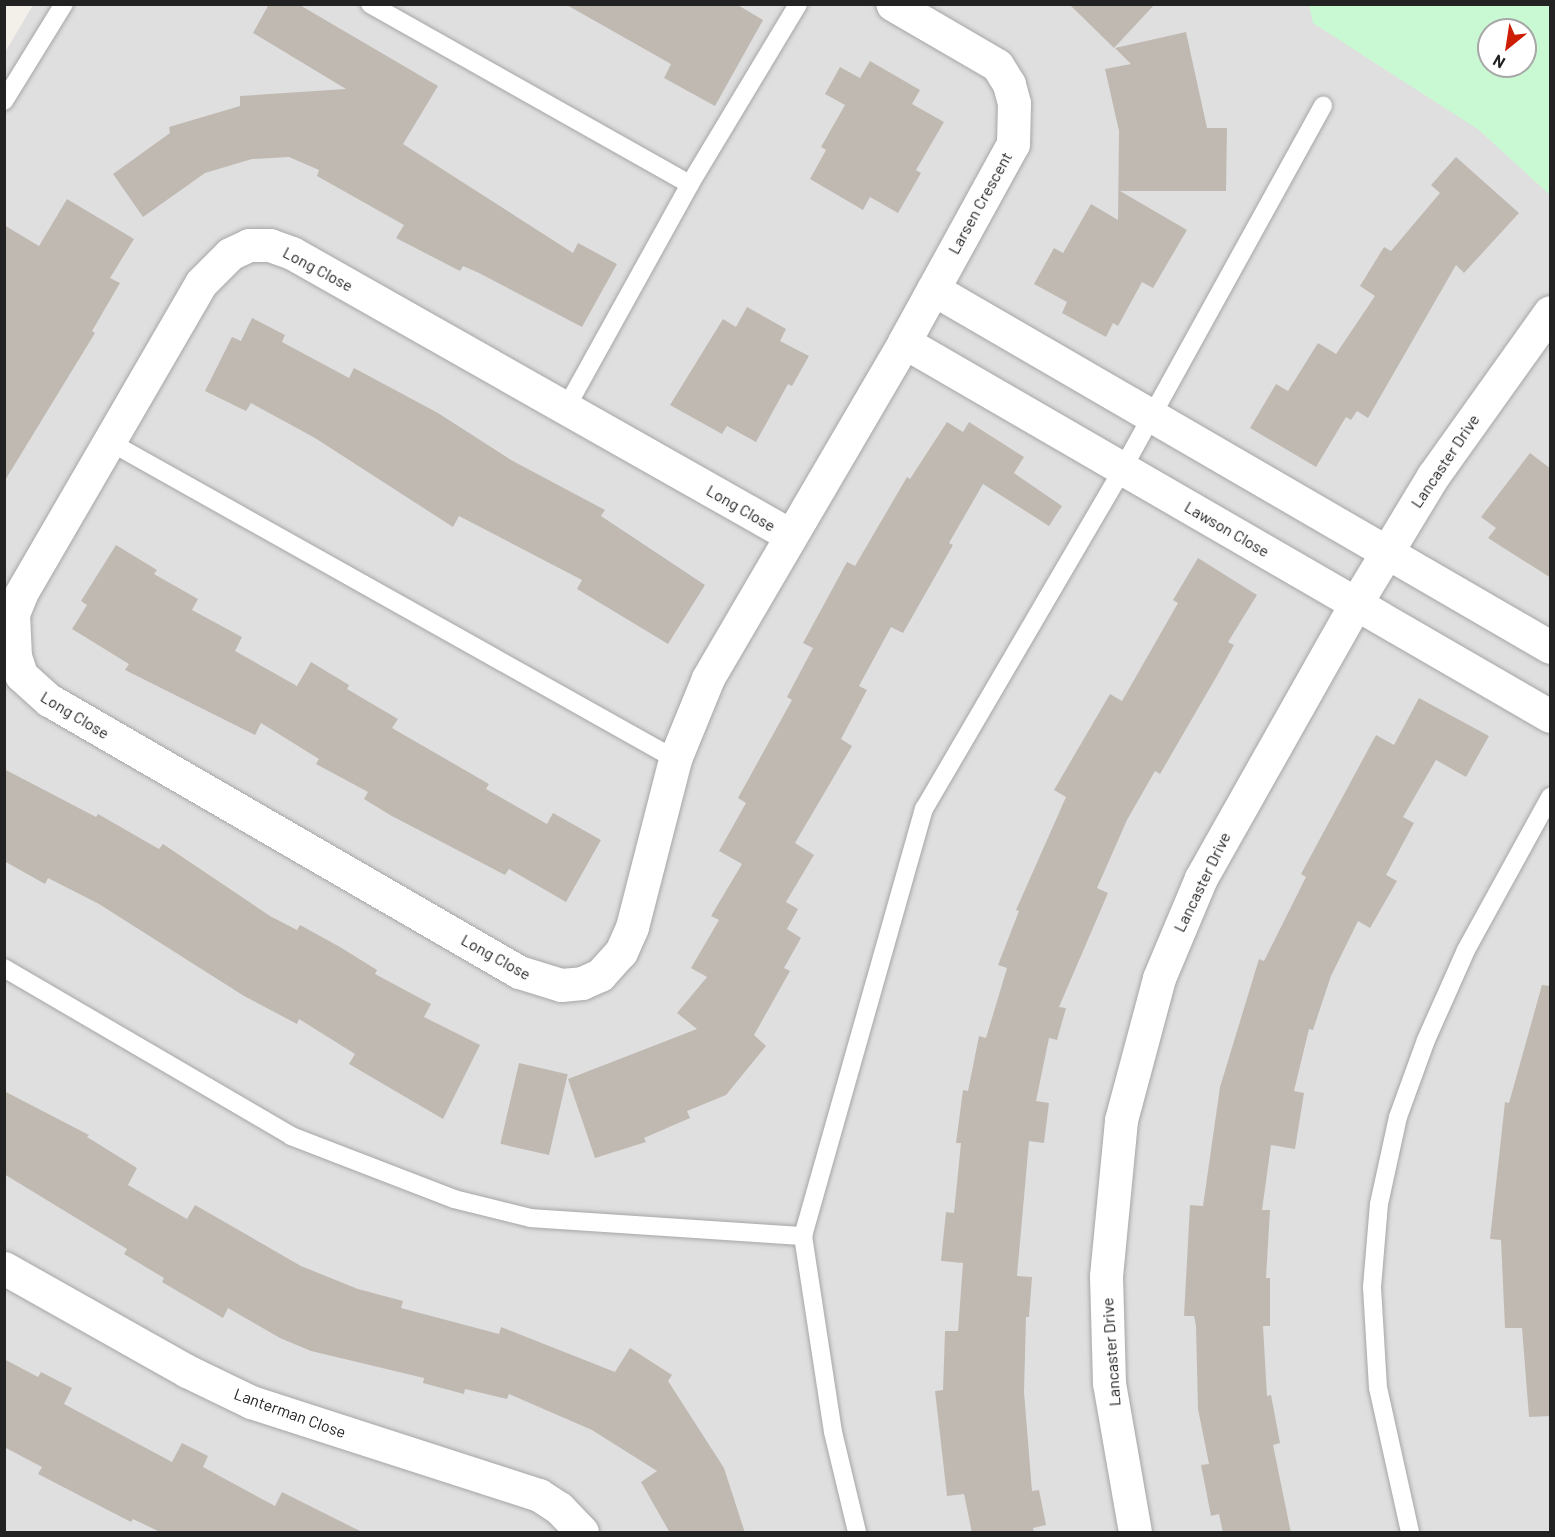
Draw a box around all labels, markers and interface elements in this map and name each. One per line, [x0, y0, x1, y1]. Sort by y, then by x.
north arrow [1477, 18, 1537, 78]
text: N [1489, 51, 1508, 73]
street label: Larsen Crescent [944, 149, 1016, 257]
street label: Long Close [280, 243, 356, 295]
street label: Lancaster Drive [1407, 411, 1483, 511]
street label: Long Close [703, 481, 779, 535]
street label: Lawson Close [1181, 497, 1273, 561]
street label: Long Close [37, 687, 113, 743]
street label: Lancaster Drive [1170, 829, 1234, 935]
street label: Long Close [458, 930, 534, 984]
street label: Lancaster Drive [1098, 1297, 1124, 1407]
street label: Lanterman Close [232, 1384, 348, 1442]

